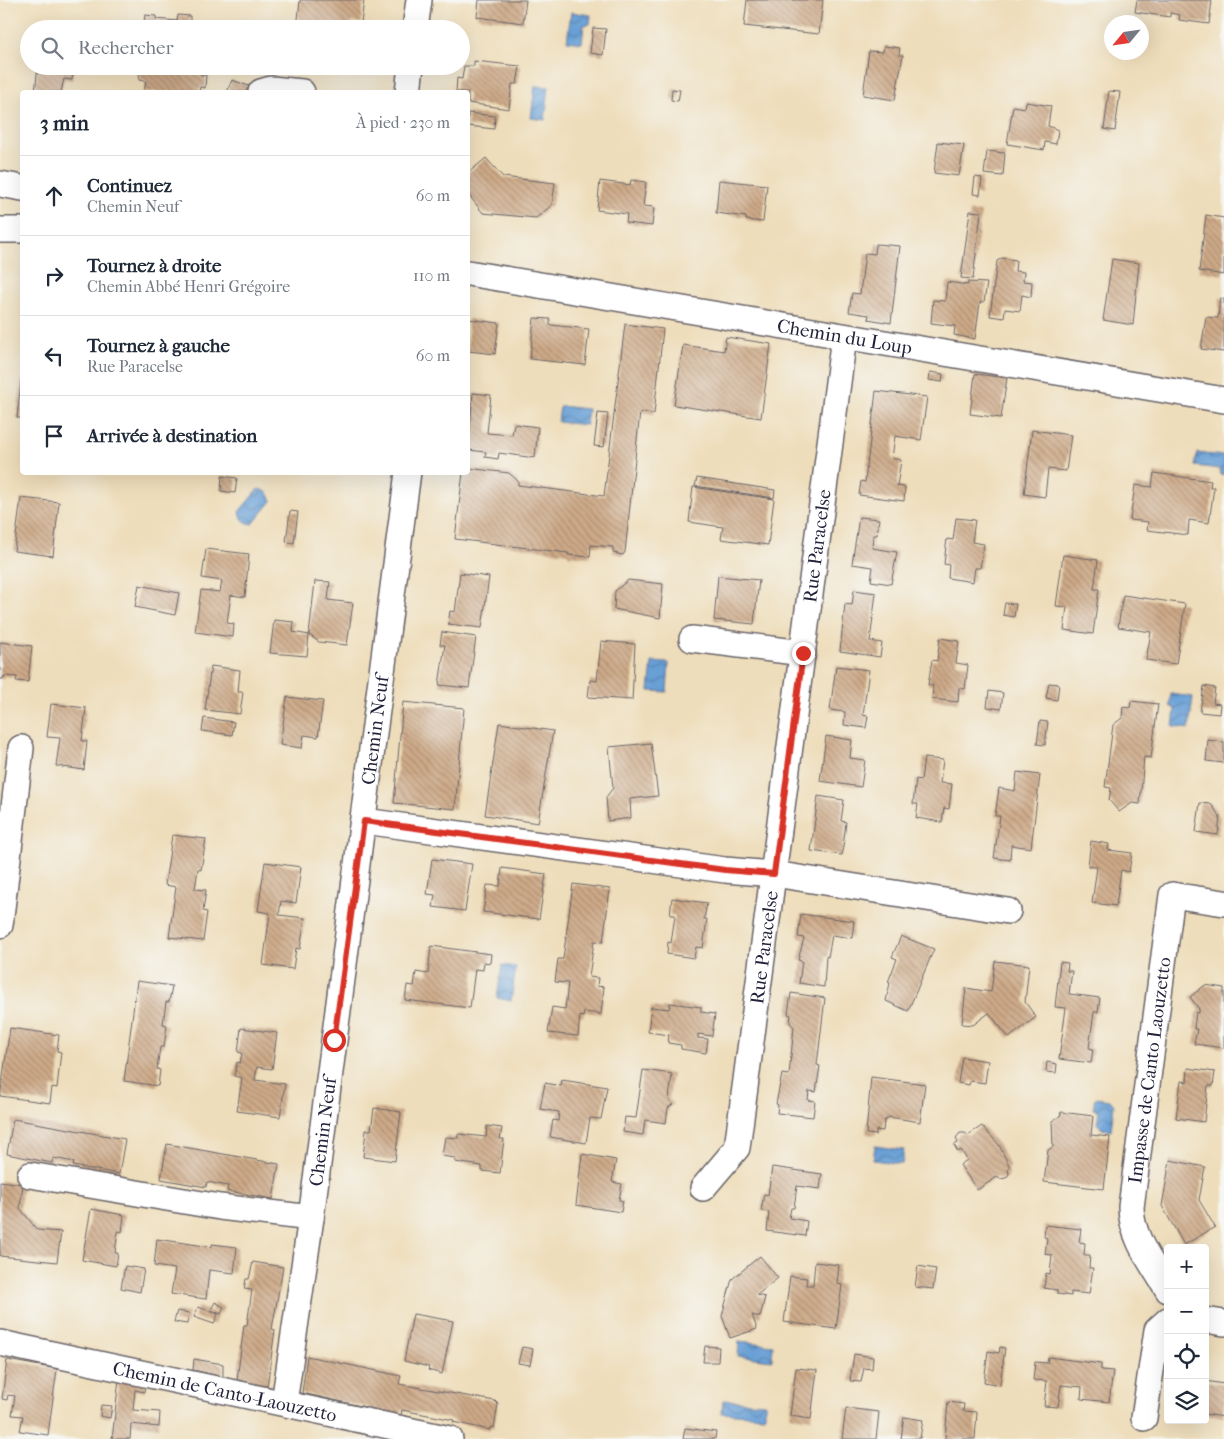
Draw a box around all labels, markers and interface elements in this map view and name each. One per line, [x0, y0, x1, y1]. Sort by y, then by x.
north arrow [1104, 15, 1149, 60]
search box [20, 20, 470, 75]
icon: search [38, 34, 66, 62]
text: Rechercher [78, 37, 174, 59]
text: 3 min [40, 111, 89, 135]
text: À pied · 230 m [356, 113, 450, 132]
text: Continuez [87, 175, 172, 197]
icon: ahead [40, 182, 68, 210]
text: 60 m [416, 186, 450, 205]
text: Chemin Neuf [87, 197, 179, 216]
text: Tournez à droite [87, 255, 221, 277]
icon: right [40, 262, 68, 290]
text: 110 m [413, 266, 450, 285]
text: Chemin Abbé Henri Grégoire [87, 277, 290, 296]
street label: Chemin du Loup [775, 315, 914, 359]
text: Tournez à gauche [87, 335, 230, 357]
icon: left [40, 342, 68, 370]
text: 60 m [416, 346, 450, 365]
text: Rue Paracelse [87, 357, 183, 376]
icon: arrive [40, 422, 68, 450]
text: Arrivée à destination [87, 425, 257, 447]
street label: Rue Paracelse [799, 488, 836, 604]
route end [792, 642, 815, 665]
street label: Chemin Neuf [357, 671, 394, 786]
street label: Rue Paracelse [746, 889, 783, 1005]
street label: Impasse de Canto Laouzetto [1124, 955, 1176, 1185]
route start [323, 1029, 346, 1052]
street label: Chemin Neuf [305, 1072, 342, 1188]
map controls [1164, 1244, 1209, 1424]
button: + [1164, 1244, 1209, 1289]
button: − [1164, 1289, 1209, 1334]
button: locate [1164, 1334, 1209, 1379]
street label: Chemin de Canto-Laouzetto [111, 1357, 339, 1427]
button: layers [1164, 1379, 1209, 1424]

